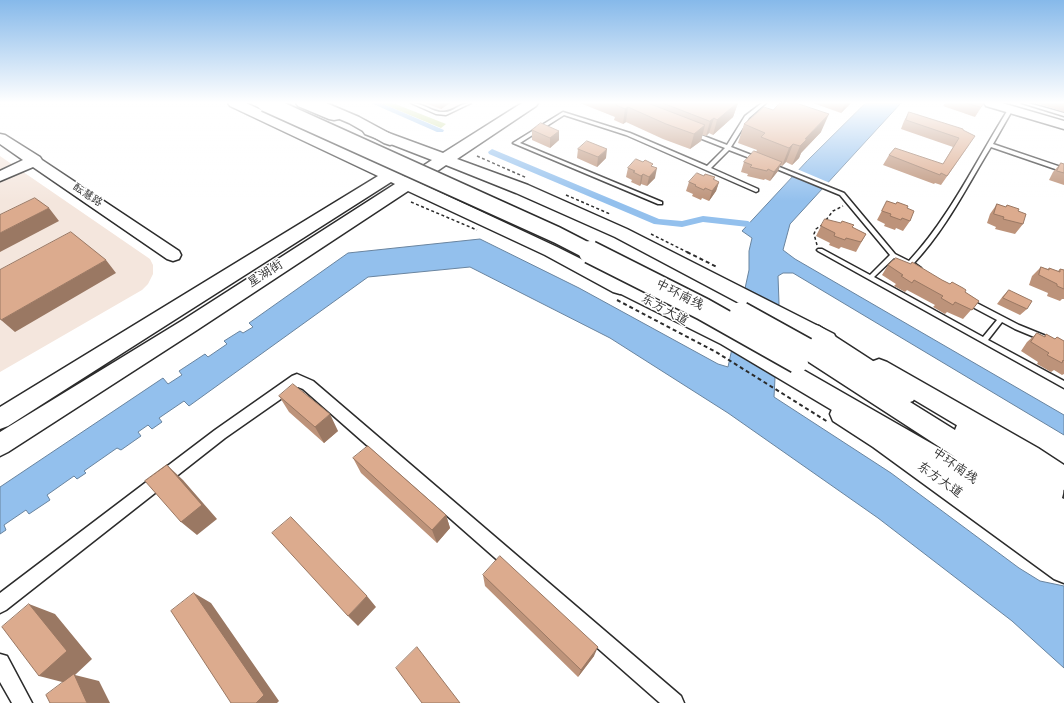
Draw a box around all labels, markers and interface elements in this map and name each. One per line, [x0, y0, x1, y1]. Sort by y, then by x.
street label: 酝慧路 [70, 181, 104, 211]
street label: 星湖街 [245, 258, 287, 292]
street label: 中环南线 [652, 277, 706, 315]
street label: 东方大道 [637, 292, 691, 330]
street label: 中环南线 [928, 446, 980, 488]
street label: 东方大道 [913, 460, 965, 502]

